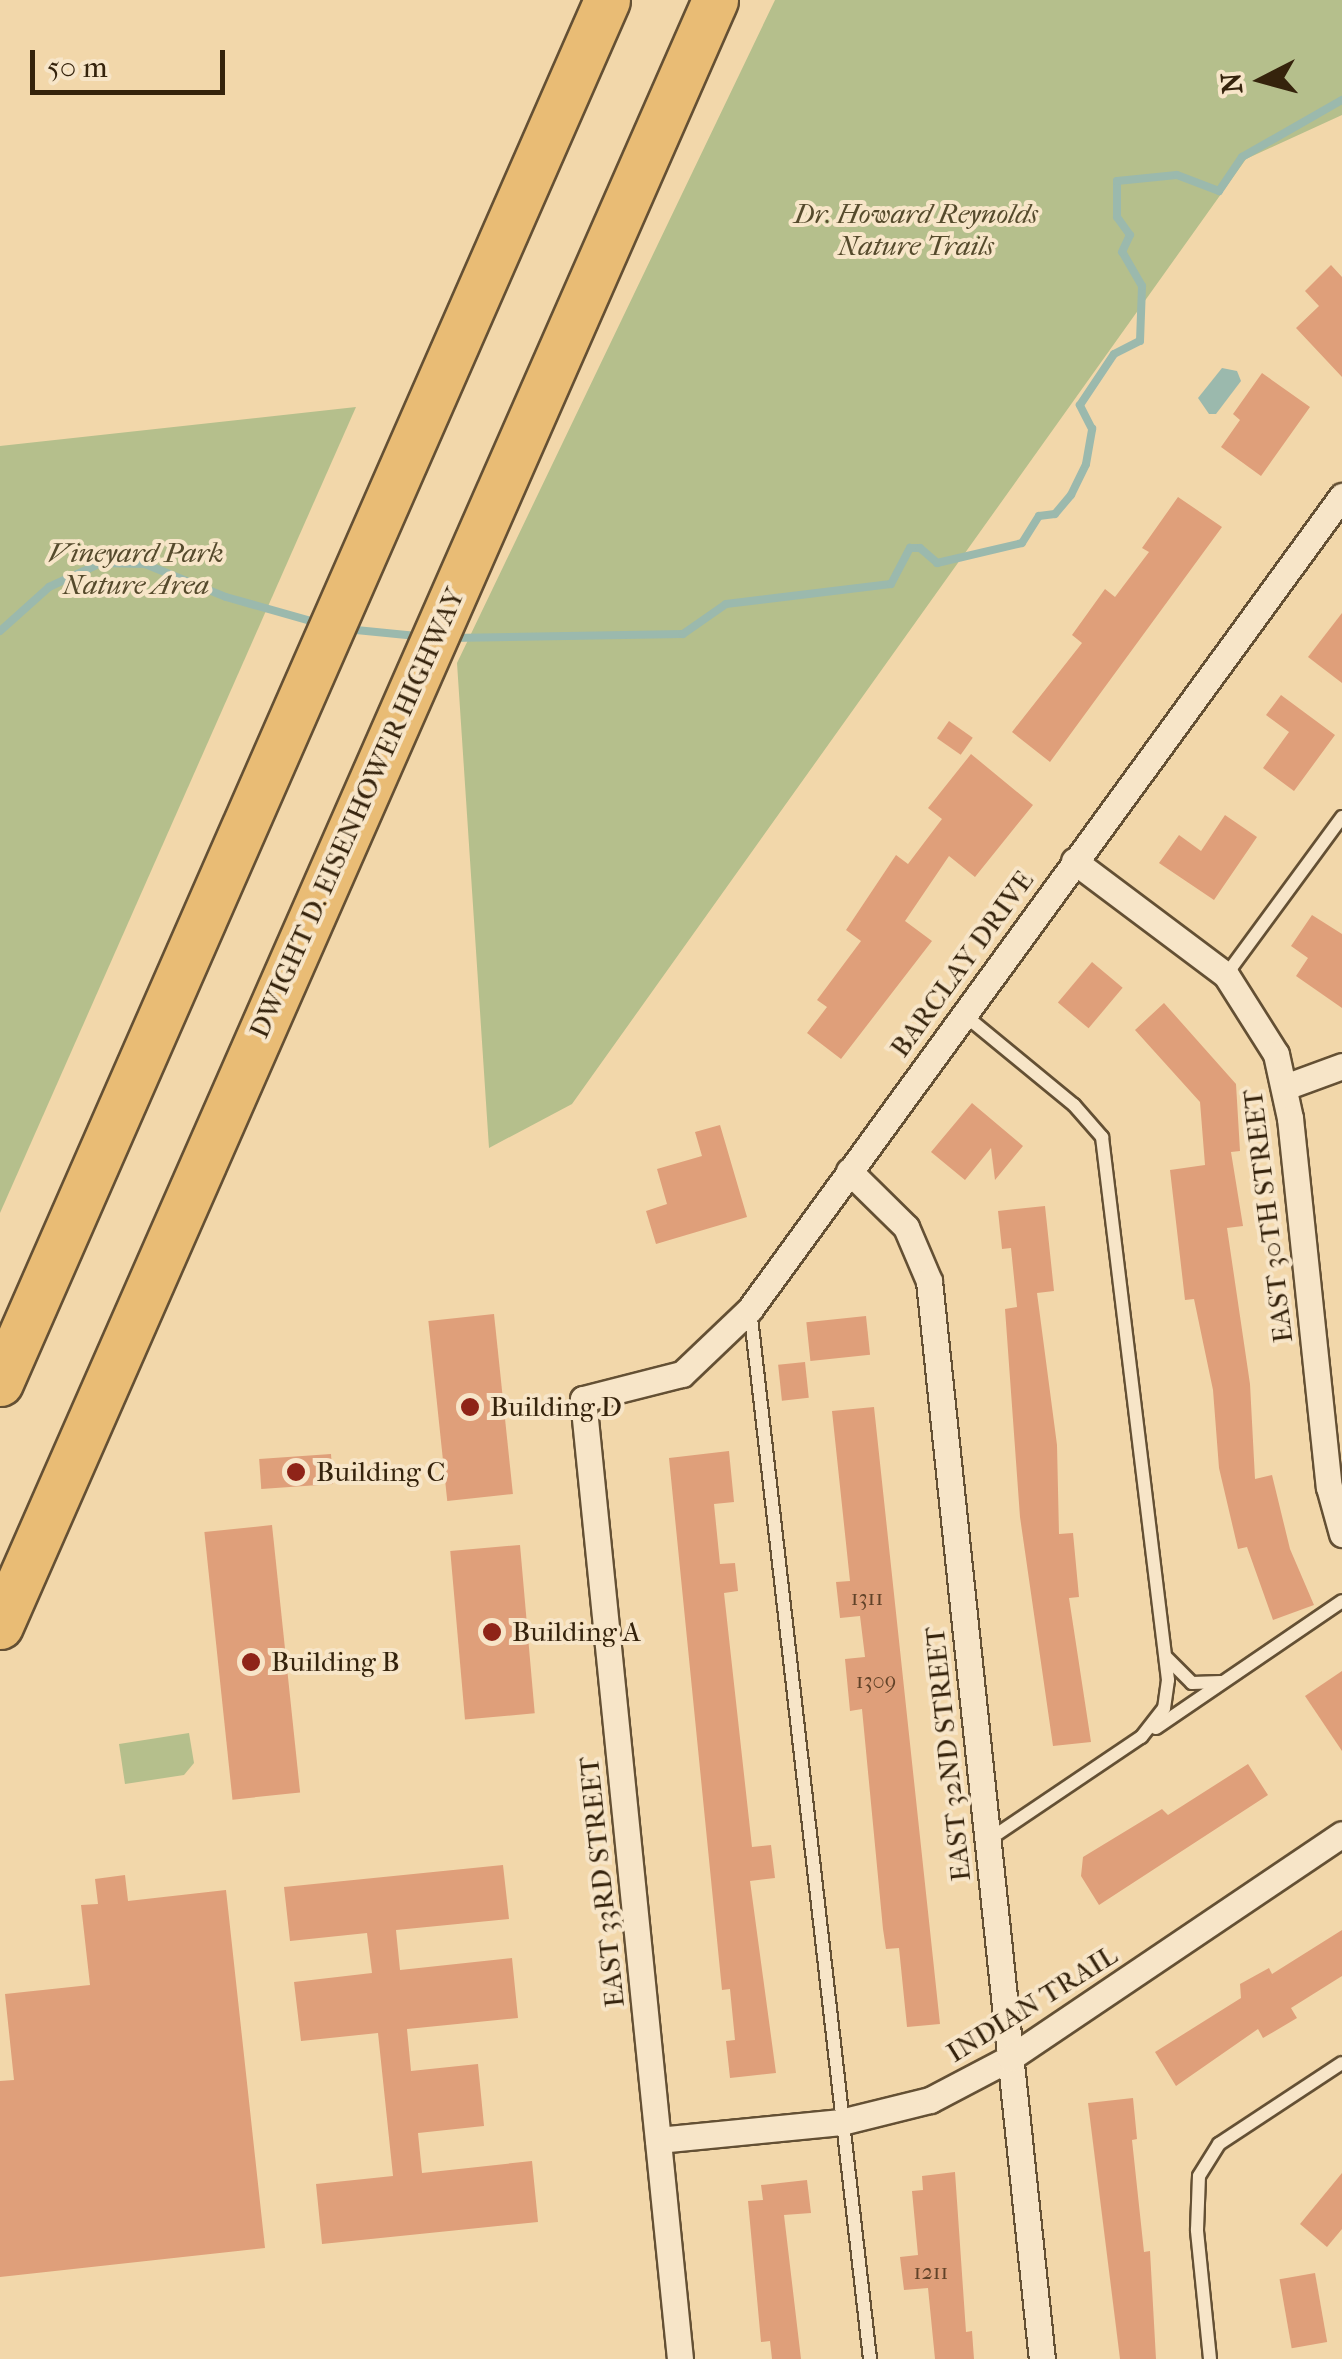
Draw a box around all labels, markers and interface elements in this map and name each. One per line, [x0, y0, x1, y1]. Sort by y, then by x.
scale bar [35, 30, 230, 92]
north arrow [1212, 30, 1312, 130]
text: 50 m [47, 50, 108, 85]
text: N [1214, 71, 1249, 95]
park label: Dr. Howard Reynolds Nature Trails [794, 197, 1038, 263]
park label: Vineyard Park Nature Area [48, 536, 224, 602]
street label: DWIGHT D. EISENHOWER HIGHWAY [242, 583, 472, 1043]
street label: BARCLAY DRIVE [883, 864, 1041, 1064]
street label: EAST 30TH STREET [1236, 1087, 1300, 1345]
place label: Building D [490, 1390, 622, 1424]
marker: Building D [459, 1396, 481, 1418]
place label: Building C [316, 1455, 445, 1489]
marker: Building C [285, 1461, 307, 1483]
house number: 1311 [851, 1586, 883, 1612]
place label: Building A [512, 1615, 641, 1649]
marker: Building A [481, 1621, 503, 1643]
street label: EAST 32ND STREET [918, 1625, 978, 1883]
place label: Building B [271, 1645, 400, 1679]
marker: Building B [240, 1651, 262, 1673]
house number: 1309 [856, 1669, 896, 1695]
street label: EAST 33RD STREET [572, 1755, 632, 2009]
street label: INDIAN TRAIL [941, 1938, 1123, 2070]
house number: 1211 [914, 2260, 948, 2286]

